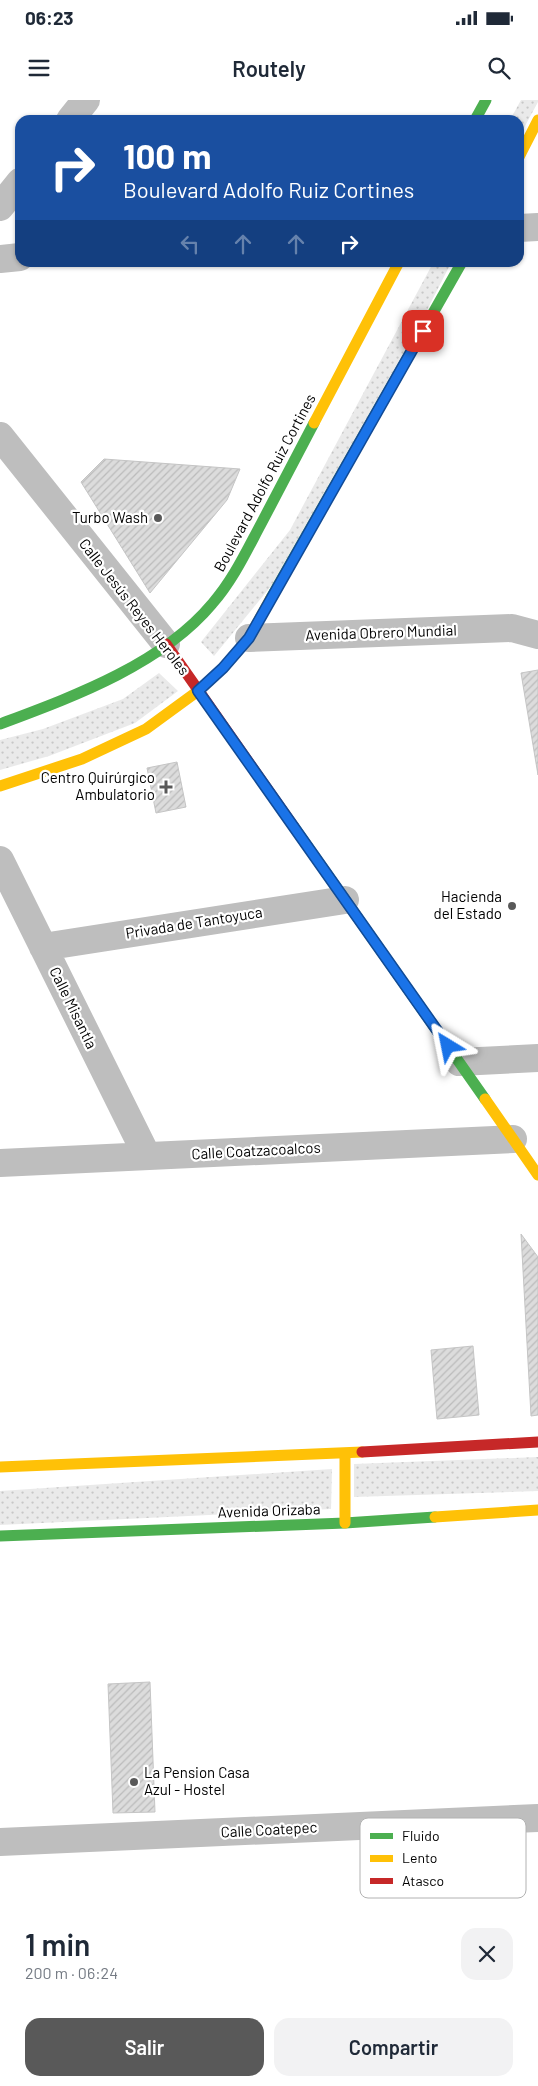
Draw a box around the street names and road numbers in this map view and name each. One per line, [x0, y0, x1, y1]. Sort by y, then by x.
street label: Boulevard Adolfo Ruiz Cortines [210, 391, 319, 574]
street label: Calle Jesús Reyes Heroles [76, 535, 194, 678]
street label: Avenida Obrero Mundial [305, 620, 457, 644]
street label: Privada de Tantoyuca [124, 902, 264, 942]
street label: Calle Misantla [46, 964, 101, 1051]
street label: Calle Coatzacoalcos [191, 1138, 321, 1162]
street label: Avenida Orizaba [217, 1499, 321, 1521]
street label: Calle Coatepec [220, 1817, 318, 1841]

